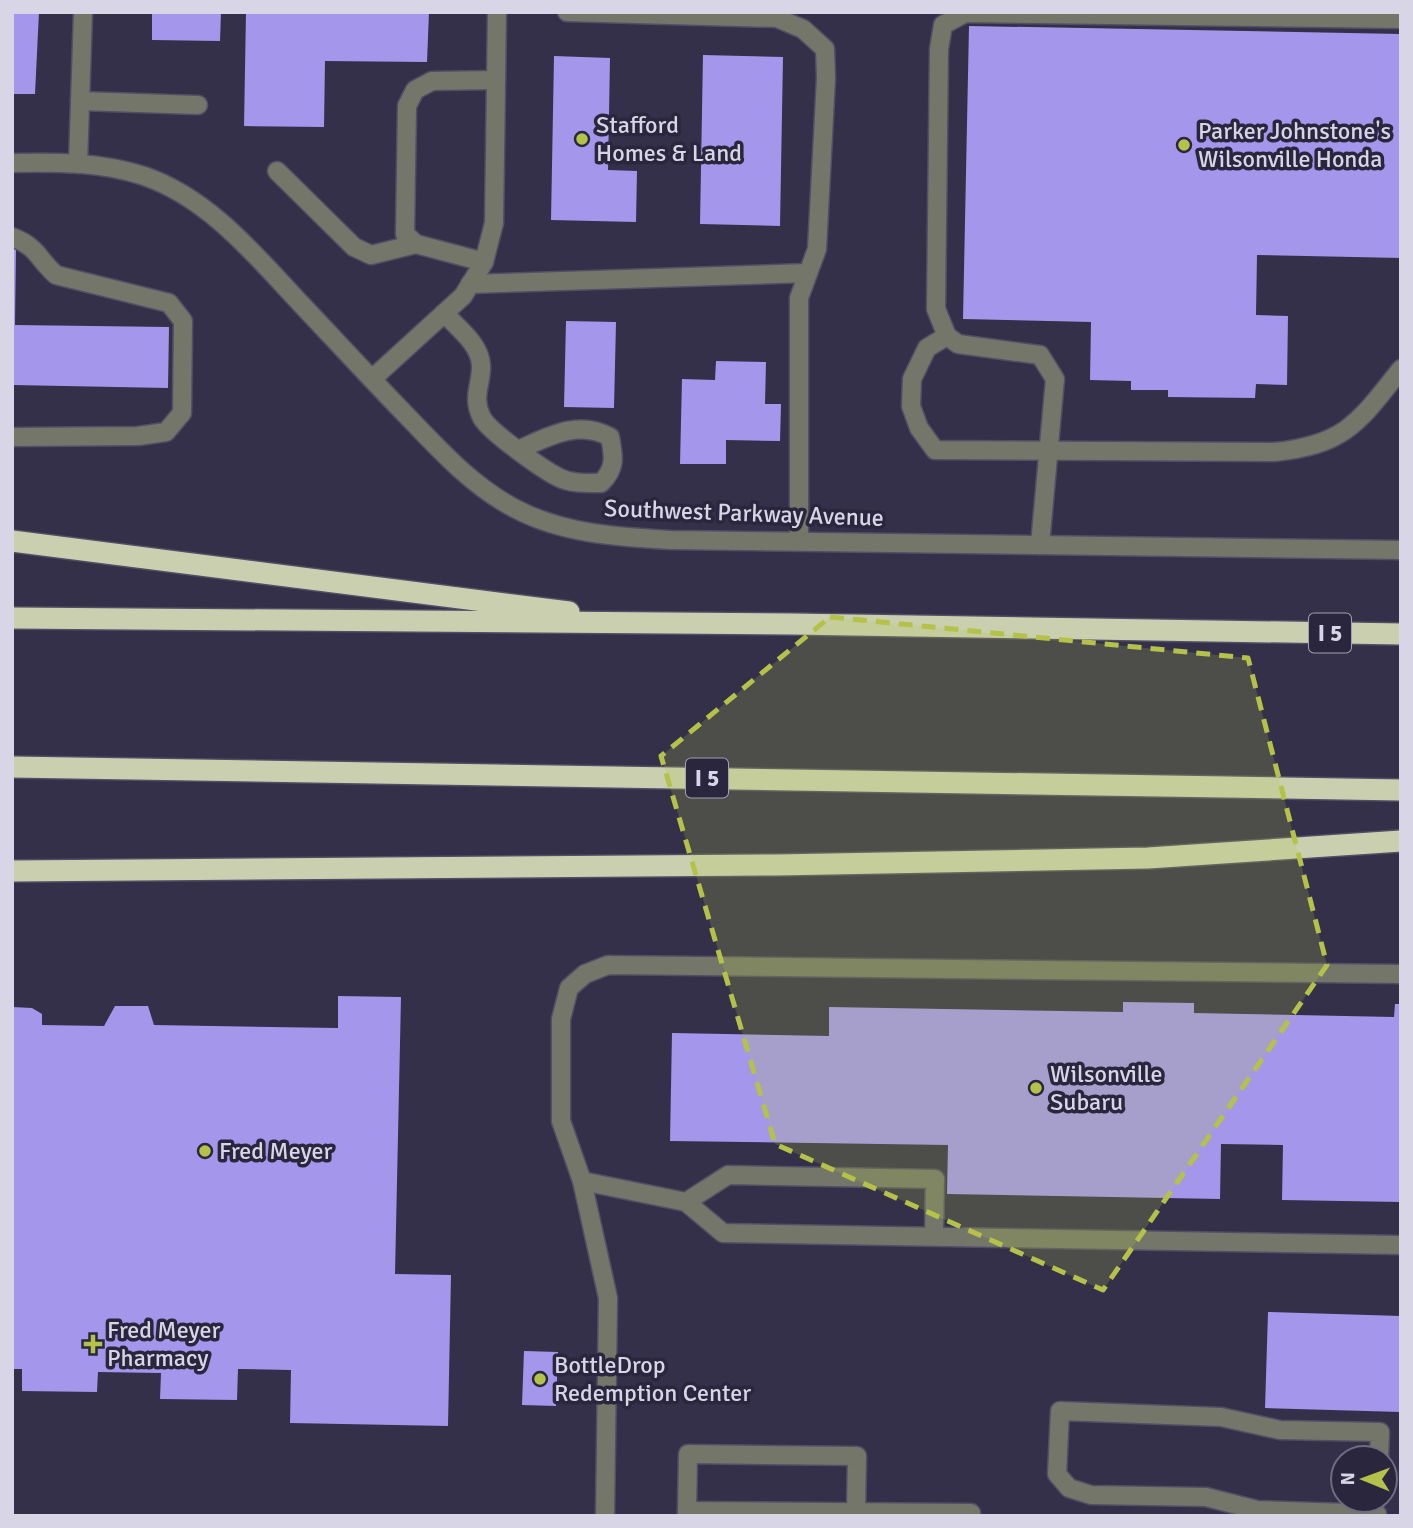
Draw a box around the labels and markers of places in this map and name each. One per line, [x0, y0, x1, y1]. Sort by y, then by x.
place label: Stafford Homes & Land [596, 110, 742, 168]
place label: Parker Johnstone's Wilsonville Honda [1198, 116, 1391, 174]
marker: Stafford Homes & Land [574, 131, 590, 147]
marker: Parker Johnstone's Wilsonville Honda [1176, 137, 1192, 153]
place label: Wilsonville Subaru [1050, 1059, 1162, 1117]
marker: Wilsonville Subaru [1028, 1080, 1044, 1096]
place label: Fred Meyer [219, 1136, 332, 1166]
marker: Fred Meyer [197, 1143, 213, 1159]
place label: Fred Meyer Pharmacy [107, 1315, 220, 1373]
marker: Fred Meyer Pharmacy [85, 1336, 101, 1352]
place label: BottleDrop Redemption Center [554, 1350, 751, 1408]
marker: BottleDrop Redemption Center [532, 1371, 548, 1387]

